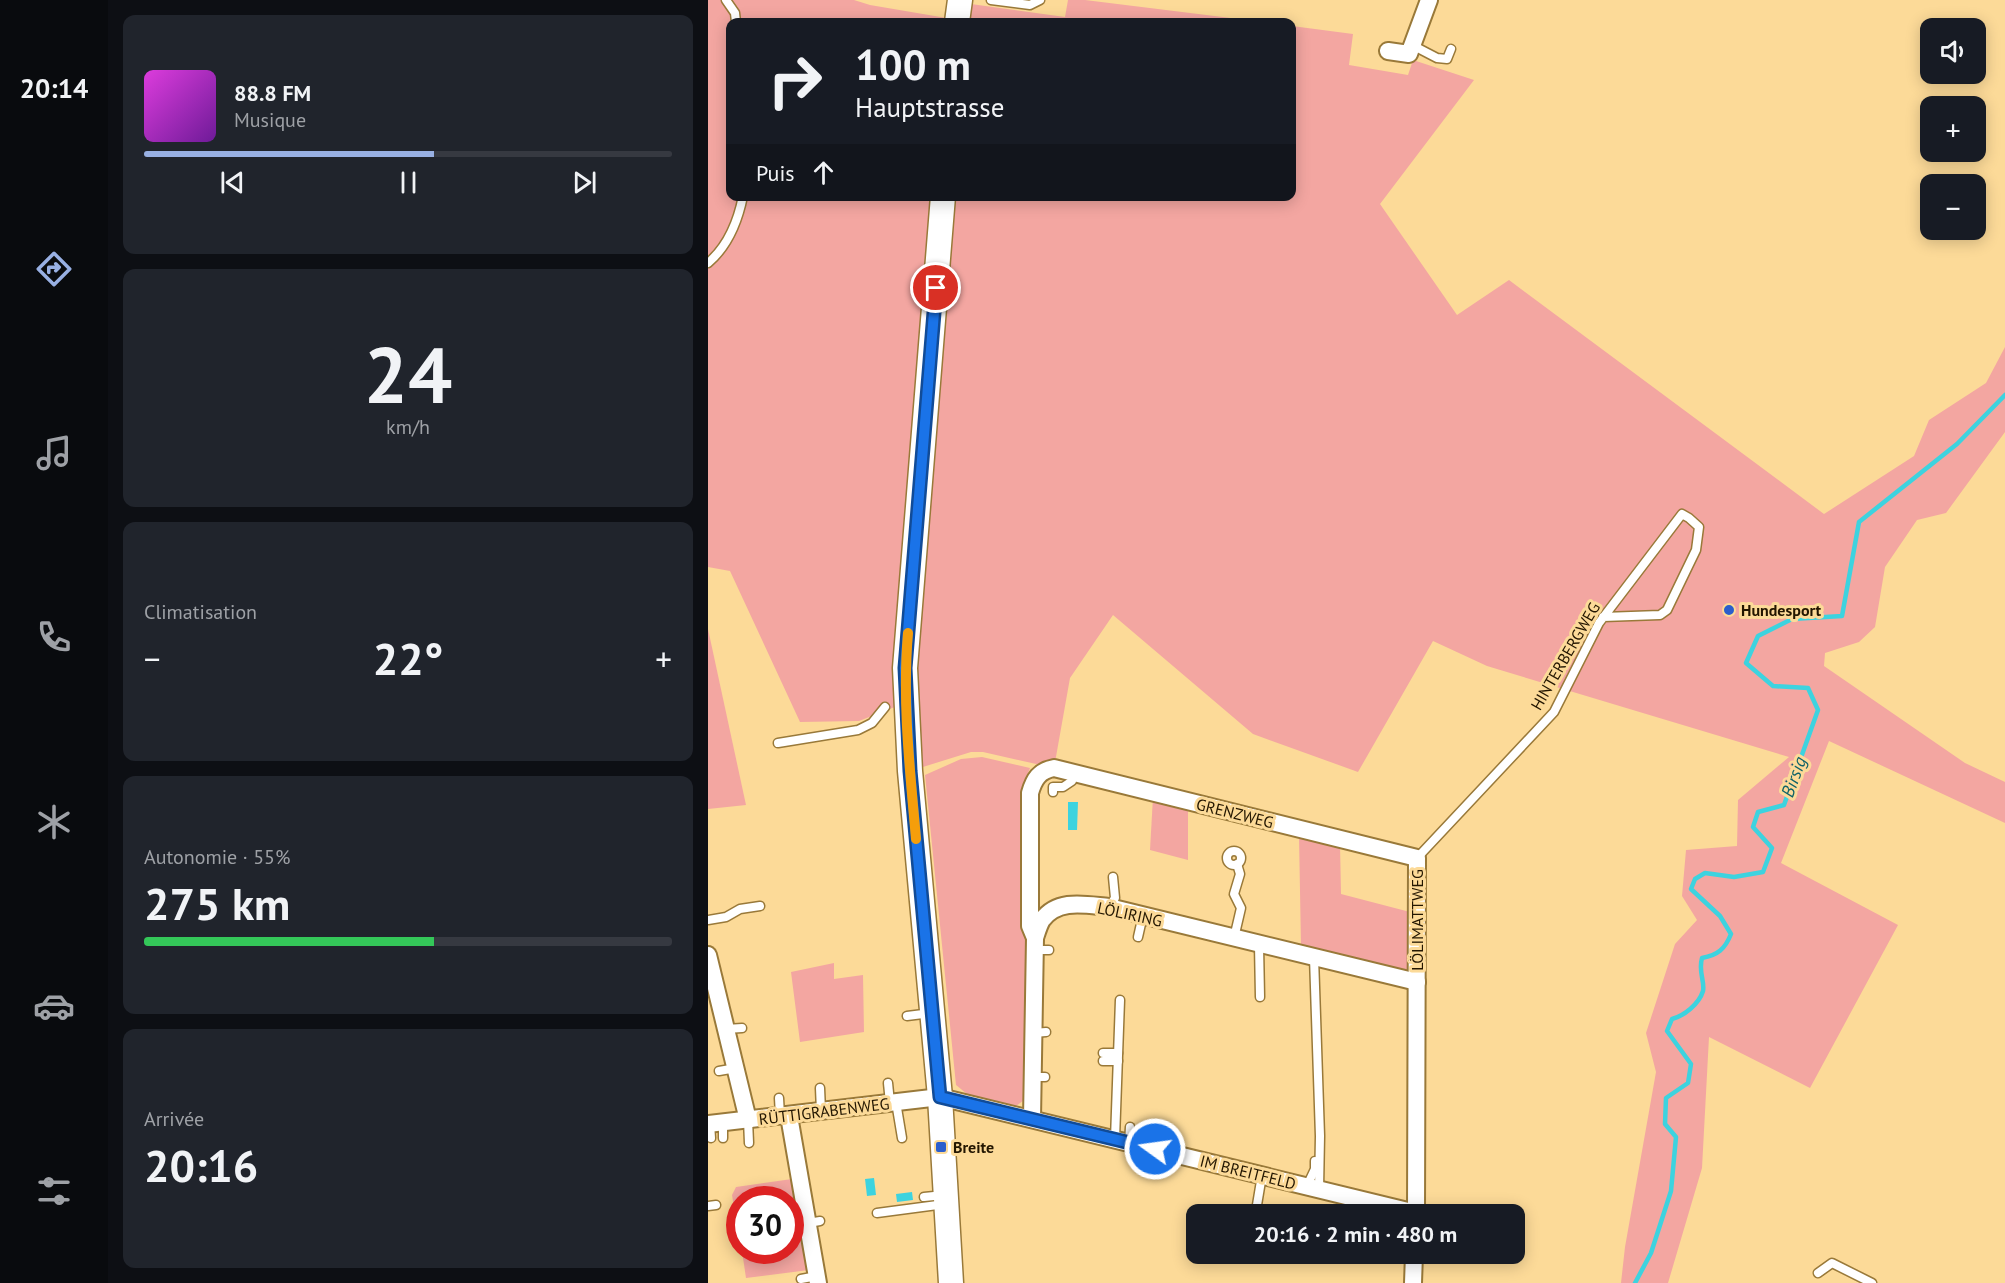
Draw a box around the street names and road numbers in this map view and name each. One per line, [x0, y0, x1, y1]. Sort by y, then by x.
street label: HINTERBERGWEG [1526, 598, 1604, 714]
street label: GRENZWEG [1194, 794, 1276, 832]
street label: LÖLIMATTWEG [1407, 869, 1427, 971]
street label: LÖLIRING [1096, 897, 1164, 931]
street label: RÜTTIGRABENWEG [758, 1093, 890, 1129]
street label: IM BREITFELD [1198, 1150, 1298, 1194]

